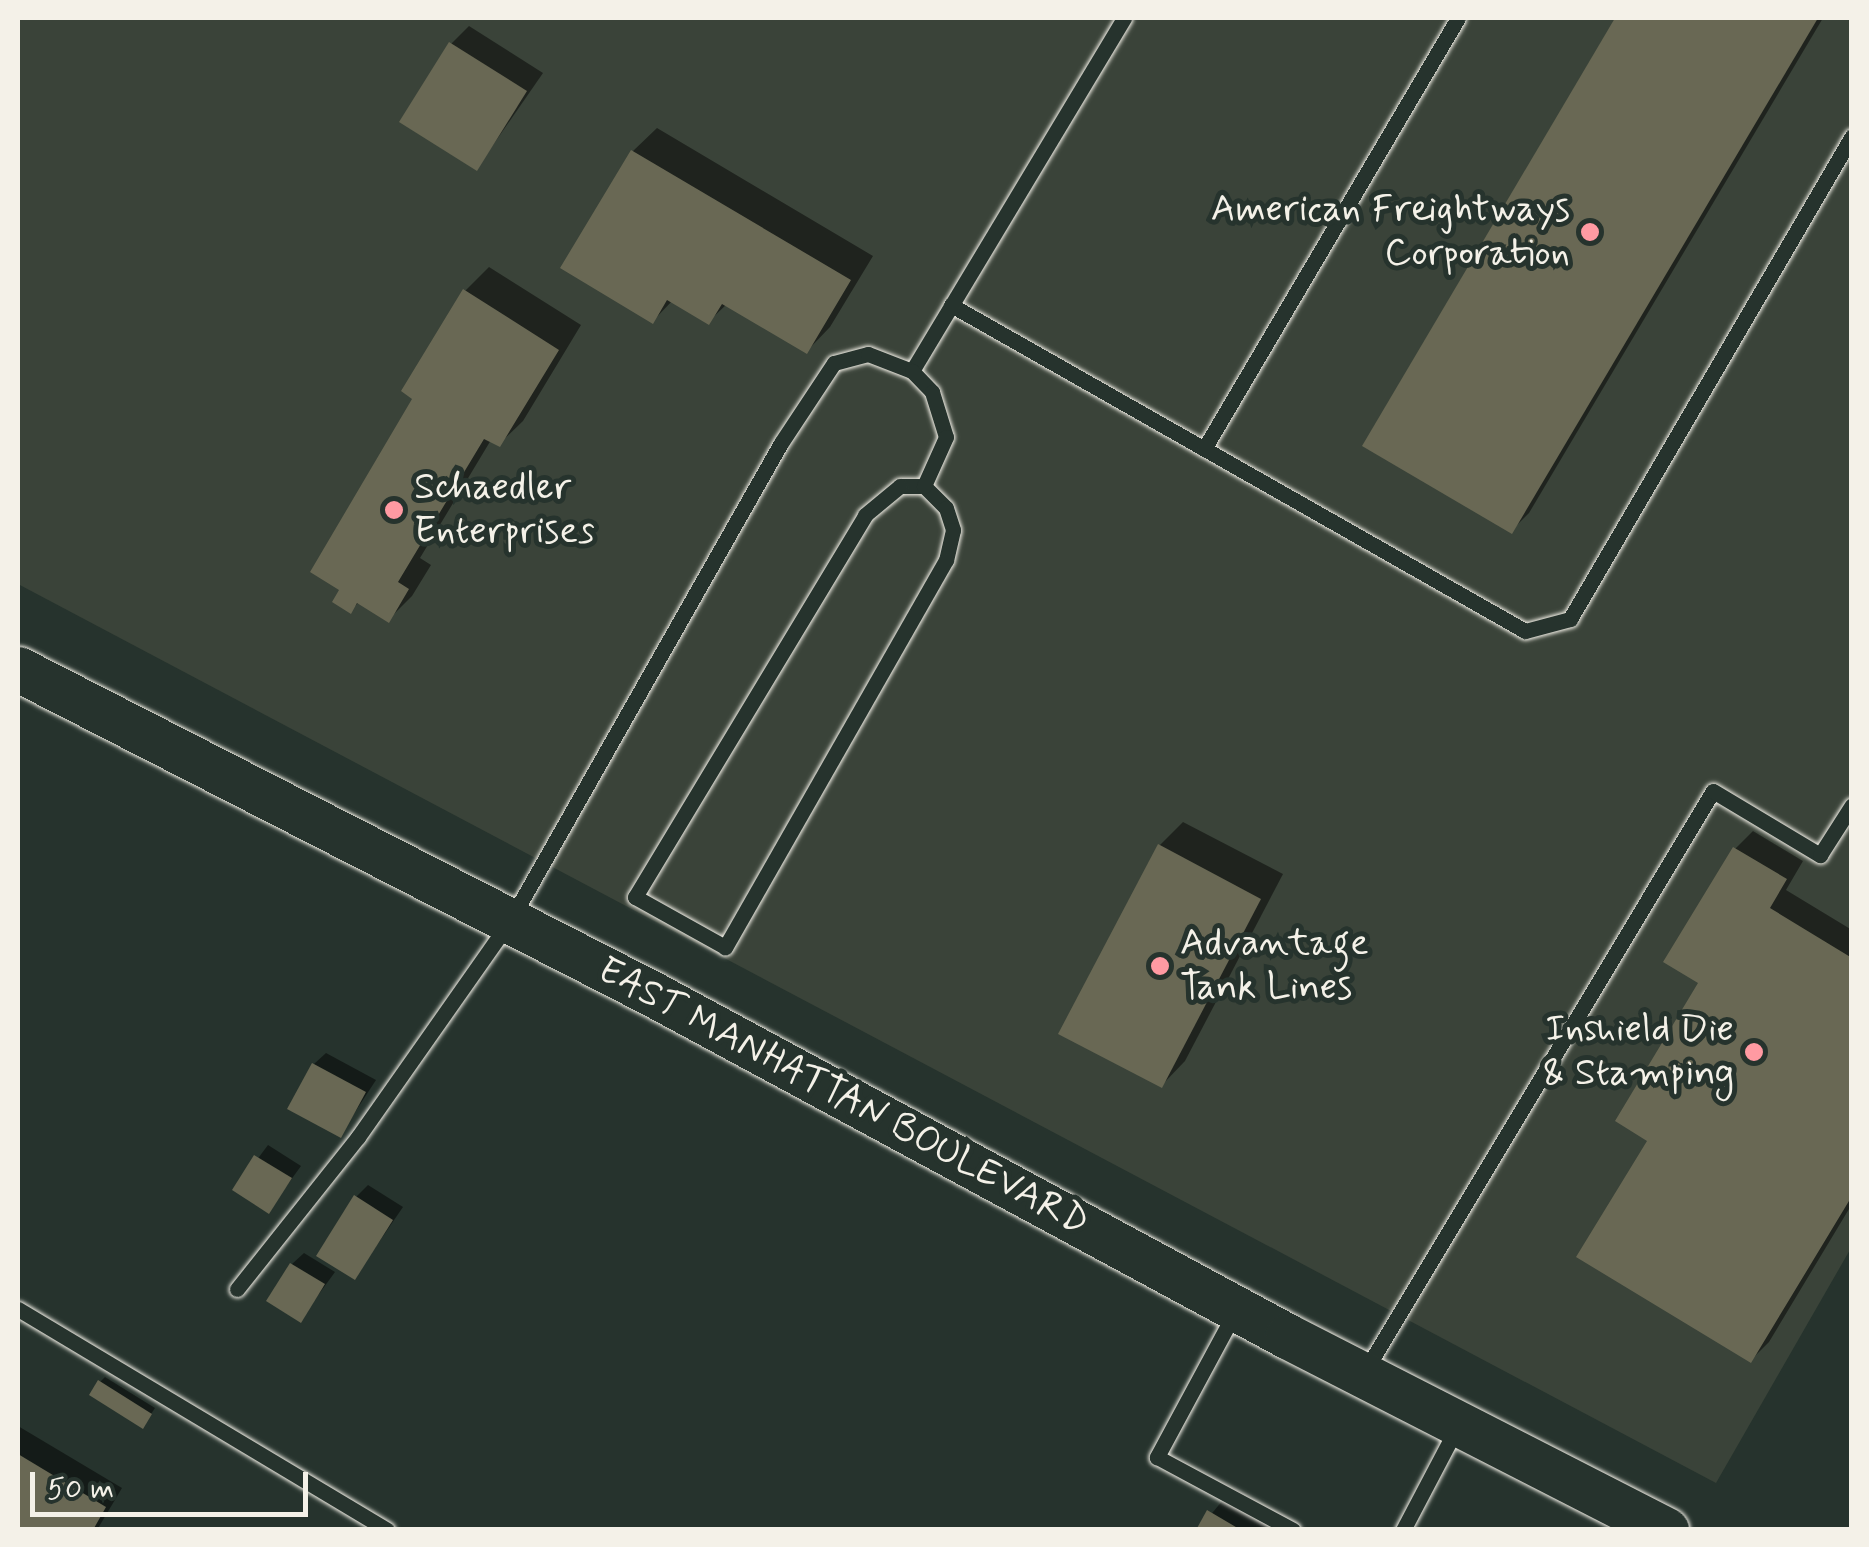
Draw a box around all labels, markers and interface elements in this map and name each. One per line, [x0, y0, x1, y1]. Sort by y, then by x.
place label: American Freightways Corporation [1215, 187, 1570, 276]
marker: American Freightways Corporation [1579, 221, 1601, 243]
place label: Schaedler Enterprises [414, 465, 595, 554]
marker: Schaedler Enterprises [383, 499, 405, 521]
place label: Advantage Tank Lines [1180, 921, 1369, 1011]
street label: EAST MANHATTAN BOULEVARD [589, 948, 1097, 1246]
marker: Advantage Tank Lines [1149, 955, 1171, 977]
place label: Inshield Die & Stamping [1543, 1007, 1734, 1096]
marker: Inshield Die & Stamping [1743, 1041, 1765, 1063]
scale bar [35, 1452, 312, 1514]
text: 50 m [47, 1470, 114, 1509]

